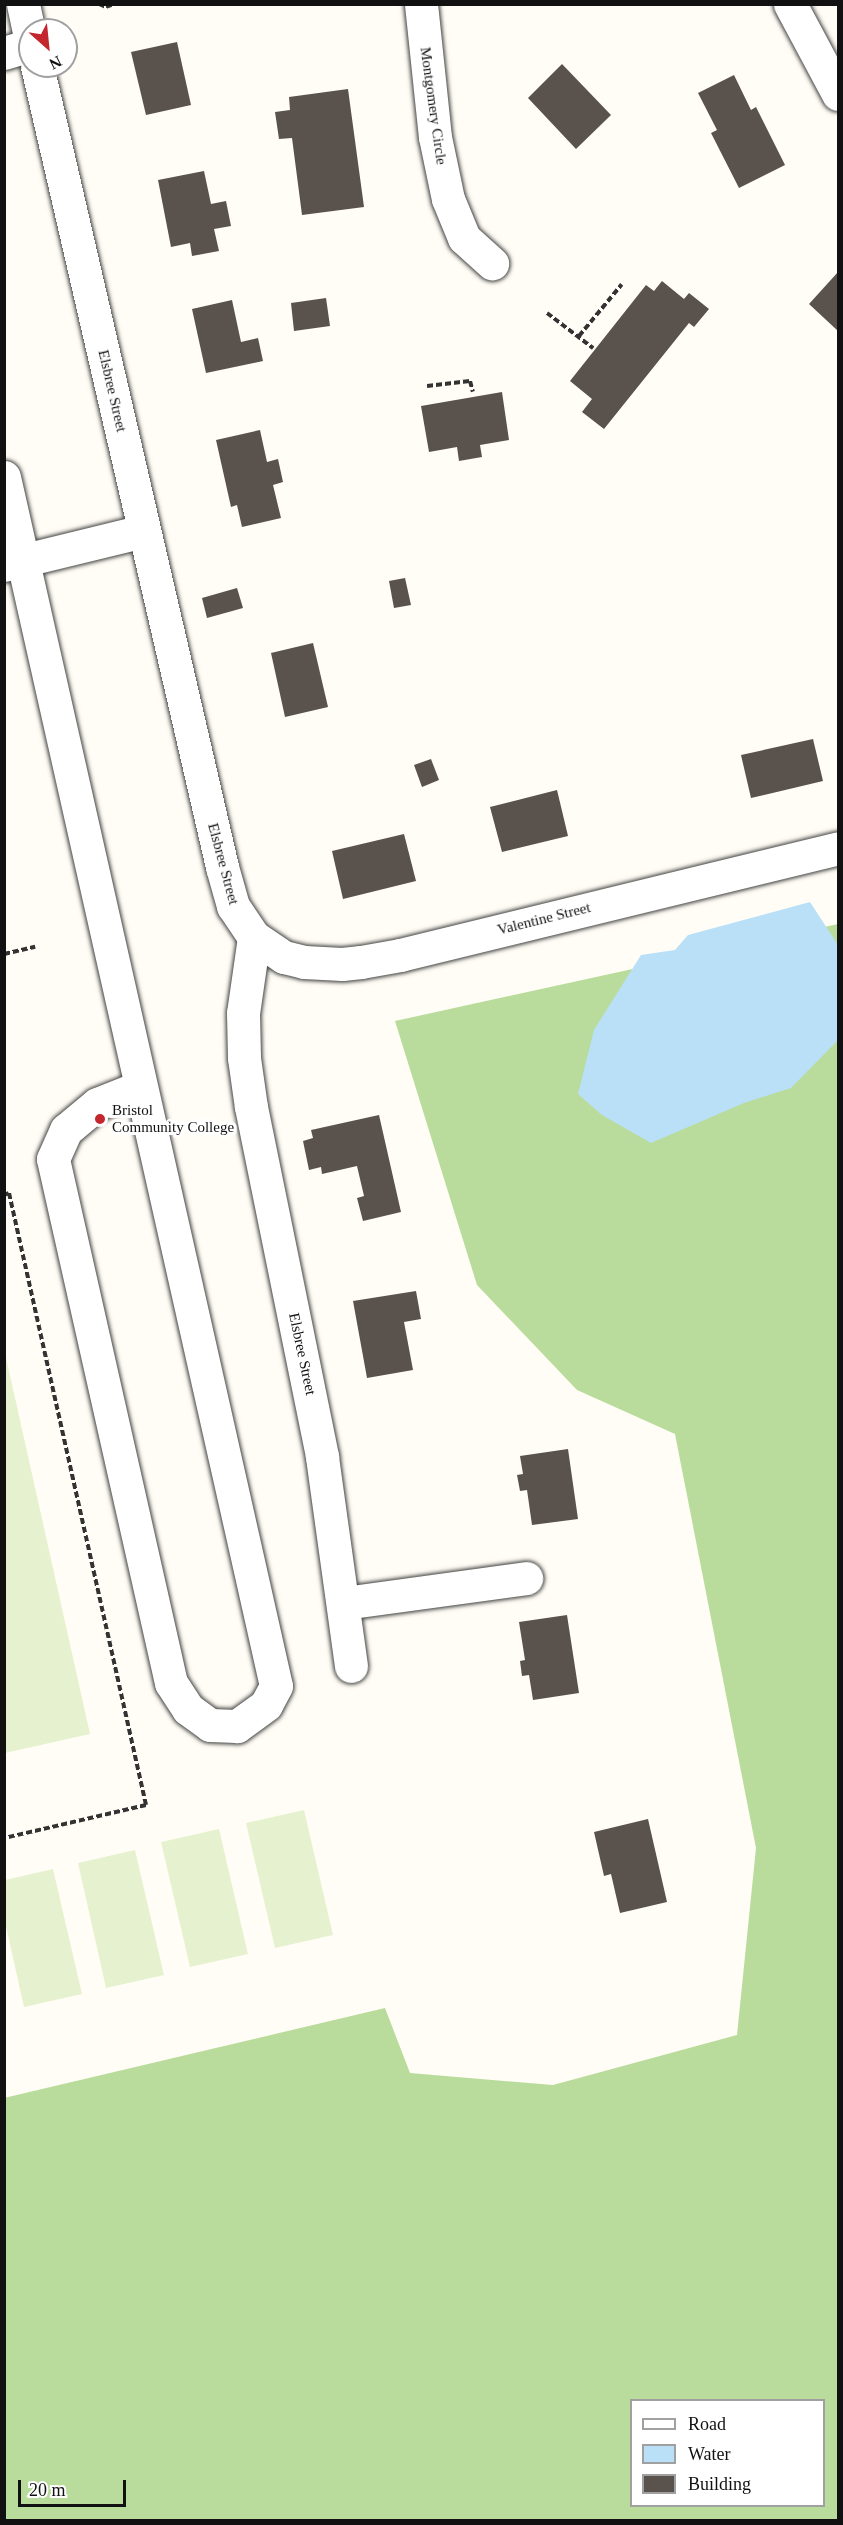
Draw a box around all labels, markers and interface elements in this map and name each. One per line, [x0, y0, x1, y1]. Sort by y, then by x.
north arrow [18, 18, 78, 78]
street label: Montgomery Circle [416, 46, 450, 166]
text: N [46, 53, 65, 73]
street label: Elsbree Street [94, 348, 130, 434]
street label: Elsbree Street [203, 821, 243, 907]
street label: Valentine Street [496, 899, 592, 939]
place label: Bristol Community College [112, 1101, 234, 1136]
marker: Bristol Community College [93, 1112, 107, 1126]
street label: Elsbree Street [284, 1311, 320, 1397]
legend [630, 2399, 825, 2507]
text: Road [688, 2414, 726, 2434]
text: Water [688, 2444, 731, 2464]
scale bar [21, 2468, 129, 2506]
text: Building [688, 2474, 751, 2494]
text: 20 m [29, 2480, 66, 2500]

